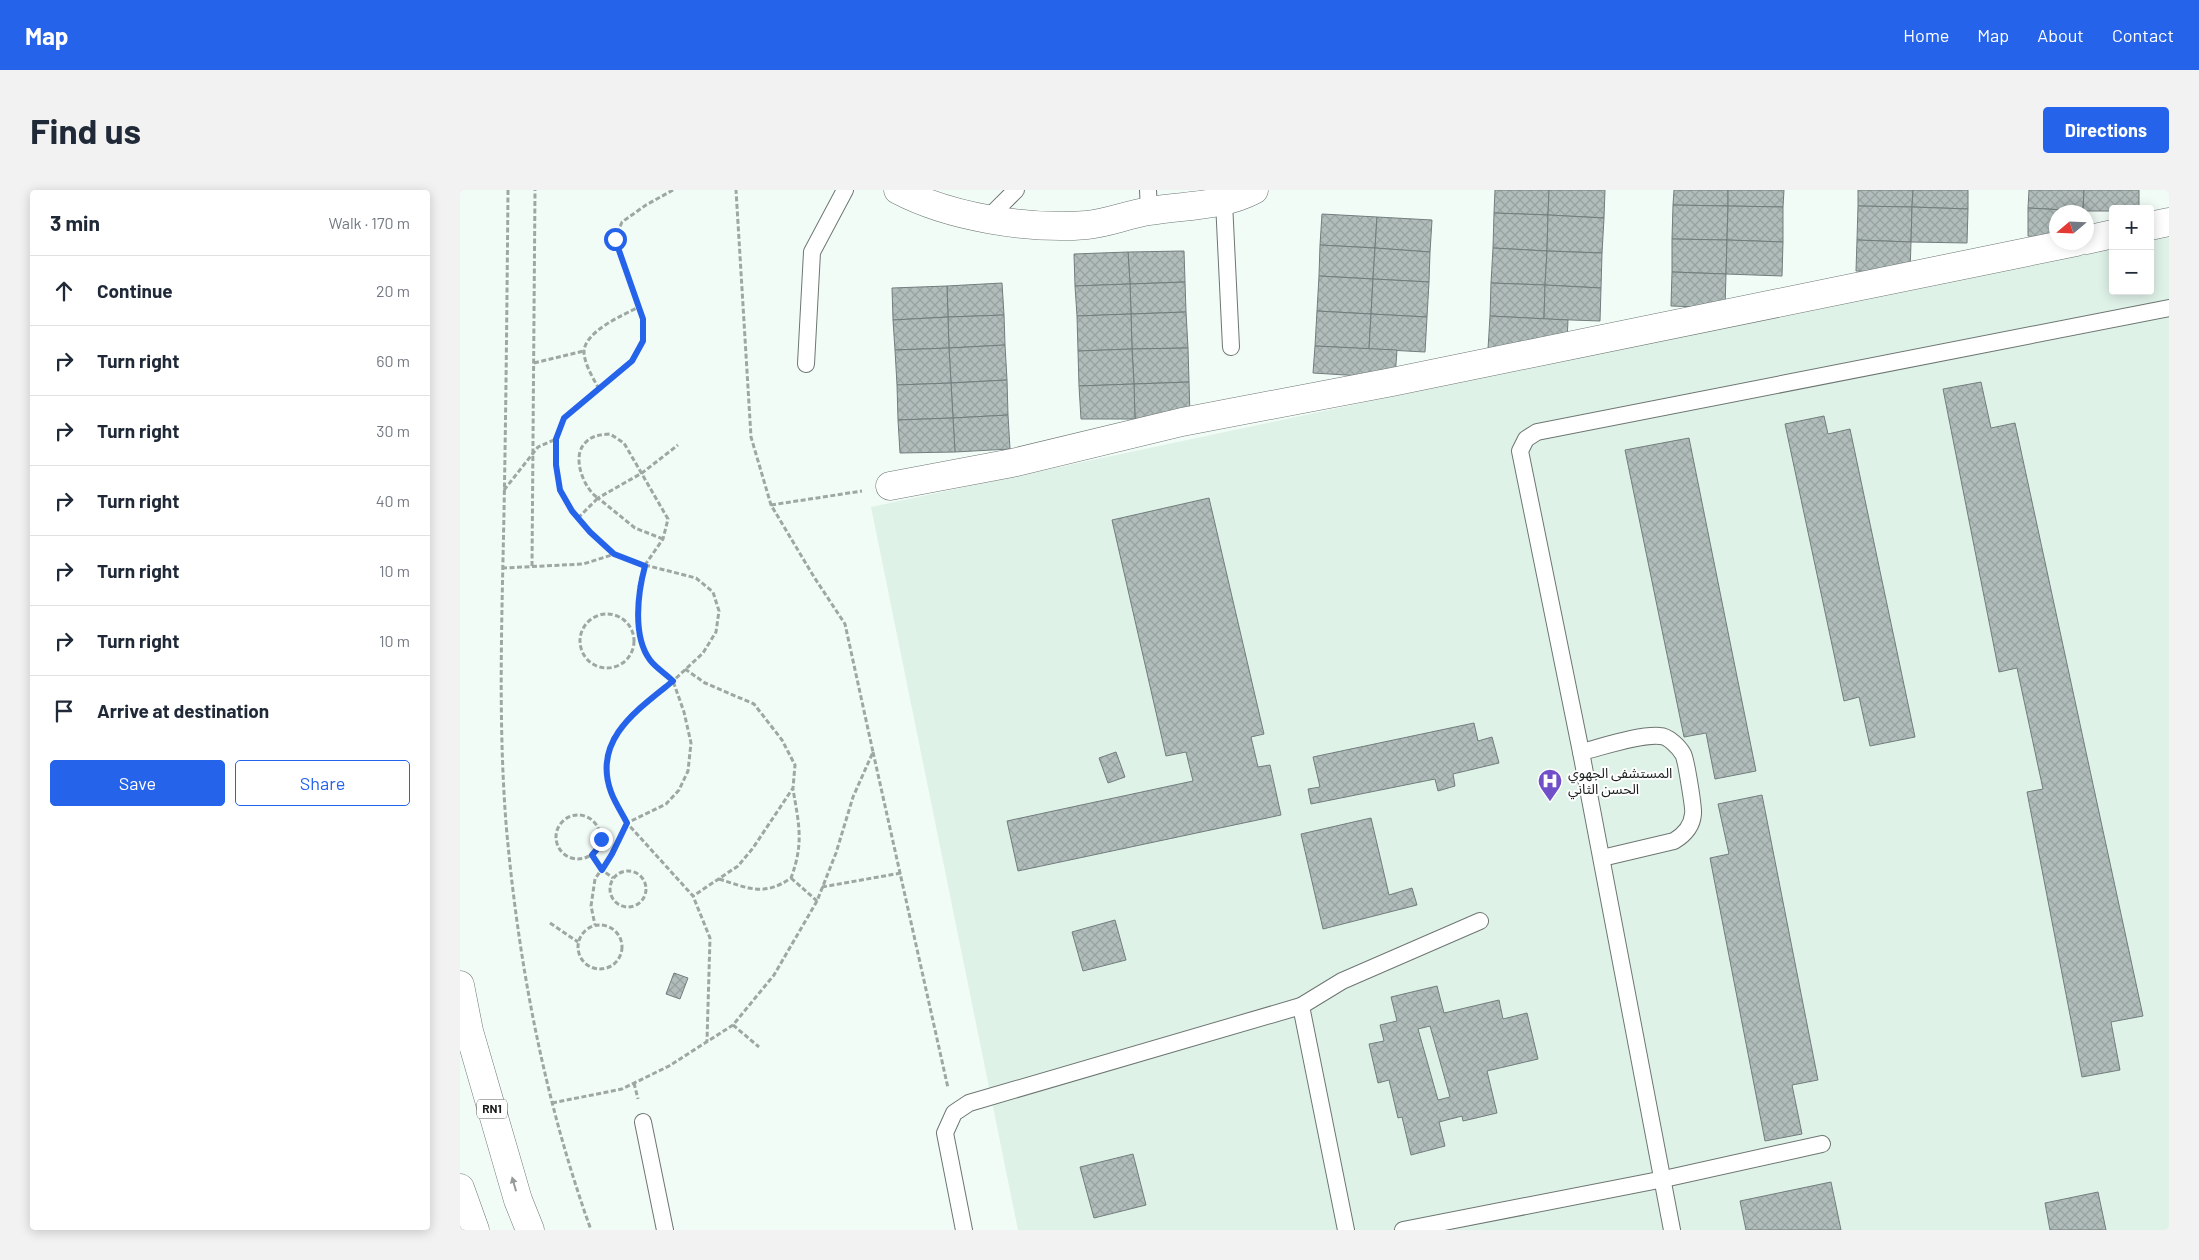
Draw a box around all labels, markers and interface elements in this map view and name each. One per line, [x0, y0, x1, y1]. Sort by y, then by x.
text: Map [25, 21, 68, 50]
text: Home [1903, 24, 1949, 46]
text: Map [1977, 24, 2009, 46]
text: About [2037, 24, 2084, 46]
text: Contact [2112, 24, 2174, 46]
button: Directions [2043, 107, 2169, 153]
text: Find us [30, 109, 141, 151]
north arrow [2049, 205, 2094, 250]
map controls [2109, 205, 2154, 295]
button: + [2109, 205, 2154, 250]
text: 3 min [50, 210, 100, 235]
text: Walk · 170 m [328, 213, 410, 232]
route start [604, 228, 627, 251]
button: − [2109, 250, 2154, 295]
icon: ahead [50, 277, 78, 305]
text: Continue [97, 279, 173, 302]
text: 20 m [376, 281, 410, 300]
icon: right [50, 347, 78, 375]
text: Turn right [97, 349, 179, 372]
text: 60 m [376, 351, 410, 370]
icon: right [50, 417, 78, 445]
text: Turn right [97, 419, 179, 442]
text: 30 m [376, 421, 410, 440]
icon: right [50, 487, 78, 515]
text: Turn right [97, 489, 179, 512]
text: 40 m [376, 491, 410, 510]
icon: right [50, 557, 78, 585]
text: Turn right [97, 559, 179, 582]
text: 10 m [379, 561, 410, 580]
icon: right [50, 627, 78, 655]
text: Turn right [97, 629, 179, 652]
text: 10 m [379, 631, 410, 650]
icon: arrive [50, 697, 78, 725]
text: Arrive at destination [97, 699, 269, 722]
button: Save [50, 760, 225, 806]
button: Share [235, 760, 410, 806]
place label: المستشفى الجهوي الحسن الثاني [1568, 764, 1672, 800]
hospital icon: المستشفى الجهوي الحسن الثاني [1537, 768, 1563, 802]
route end [590, 828, 613, 851]
road number: RN1 [477, 1100, 507, 1119]
one-way arrow [509, 1177, 517, 1192]

